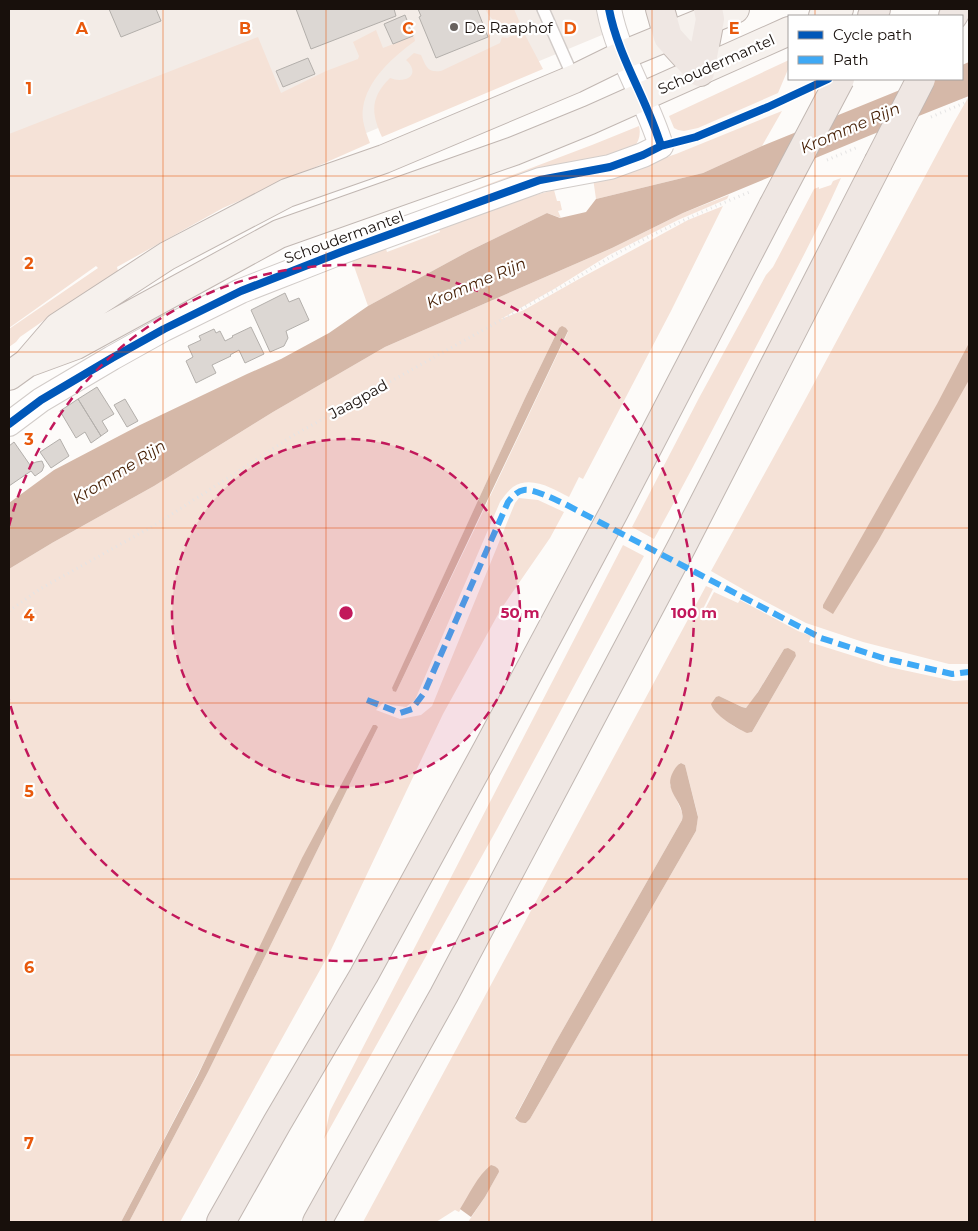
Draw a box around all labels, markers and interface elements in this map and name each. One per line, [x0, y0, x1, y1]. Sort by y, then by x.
legend [788, 15, 963, 80]
place label: De Raaphof [464, 18, 554, 37]
text: A [75, 19, 89, 38]
text: B [239, 19, 251, 38]
text: C [402, 19, 414, 38]
text: D [563, 19, 577, 38]
text: E [729, 19, 739, 38]
marker: De Raaphof [448, 21, 460, 33]
text: Cycle path [833, 25, 912, 44]
street label: Schoudermantel [655, 30, 777, 98]
text: Path [833, 50, 869, 69]
text: 1 [26, 79, 32, 98]
water label: Kromme Rijn [797, 98, 903, 158]
street label: Schoudermantel [281, 207, 407, 267]
water label: Kromme Rijn [423, 253, 529, 313]
text: 2 [24, 254, 34, 273]
street label: Jaagpad [324, 375, 391, 423]
text: 3 [23, 430, 34, 449]
water label: Kromme Rijn [69, 436, 169, 508]
text: 50 m [500, 603, 540, 622]
text: 100 m [671, 603, 717, 622]
centre of rings [337, 604, 355, 622]
text: 4 [23, 606, 35, 625]
text: 5 [24, 782, 34, 801]
text: 6 [24, 958, 34, 977]
text: 7 [24, 1134, 34, 1153]

